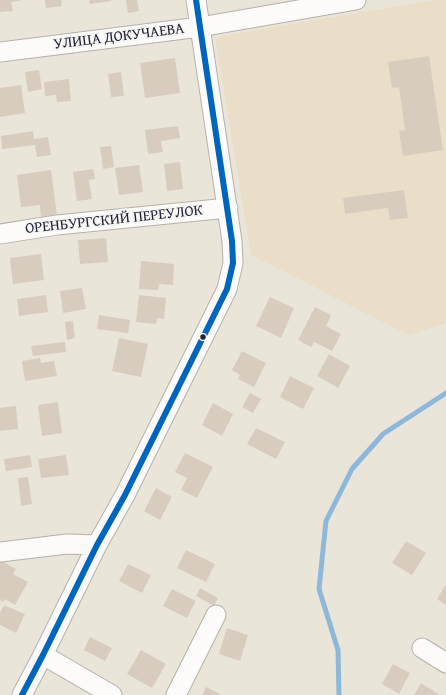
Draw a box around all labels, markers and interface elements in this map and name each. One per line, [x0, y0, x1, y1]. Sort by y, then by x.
street label: УЛИЦА ДОКУЧАЕВА [53, 20, 185, 54]
street label: ОРЕНБУРГСКИЙ ПЕРЕУЛОК [24, 202, 204, 238]
unlabelled marker [198, 332, 208, 342]

